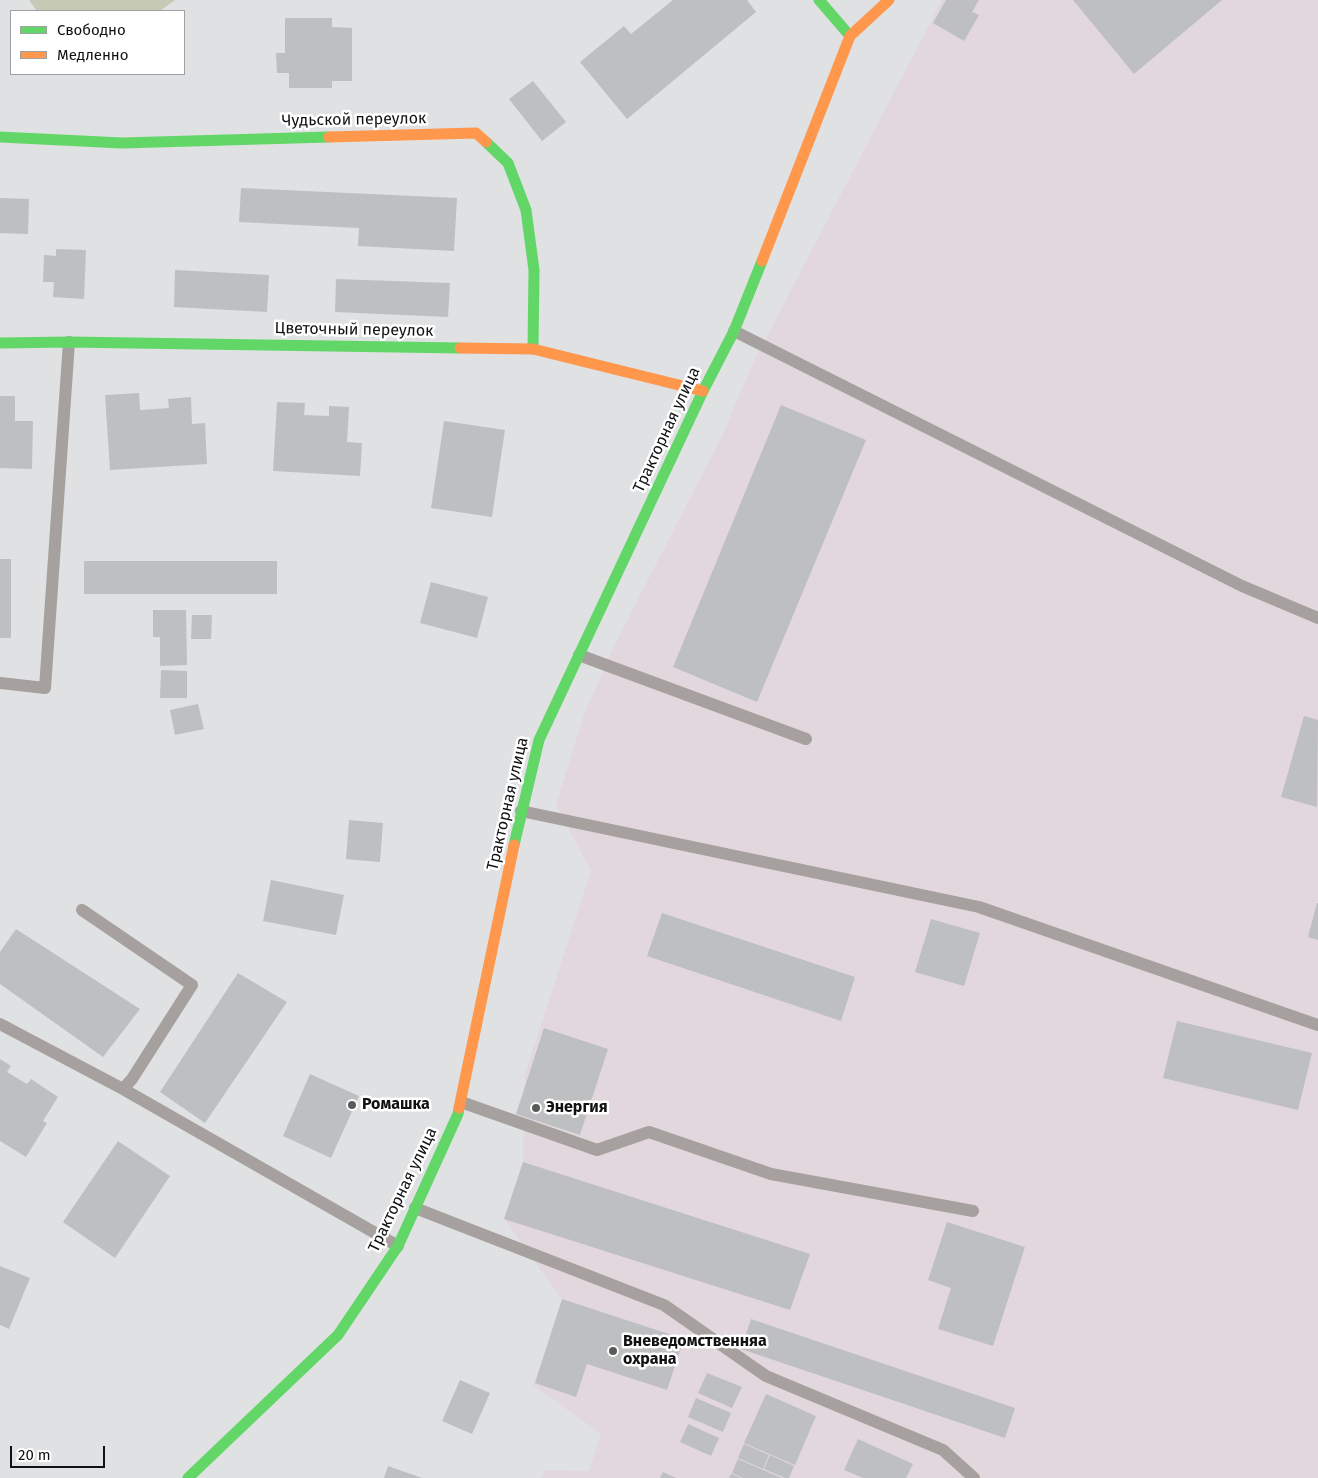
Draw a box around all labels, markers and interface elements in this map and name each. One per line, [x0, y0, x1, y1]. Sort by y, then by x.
legend [10, 10, 185, 75]
text: Свободно [57, 21, 126, 39]
text: Медленно [57, 46, 129, 64]
street label: Чудьской переулок [282, 109, 426, 131]
street label: Цветочный переулок [274, 319, 434, 341]
street label: Тракторная улица [630, 364, 704, 496]
street label: Тракторная улица [483, 736, 533, 872]
place label: Ромашка [362, 1095, 430, 1115]
place label: Энергия [546, 1098, 608, 1118]
marker: Ромашка [346, 1099, 358, 1111]
marker: Энергия [530, 1102, 542, 1114]
street label: Тракторная улица [365, 1125, 441, 1255]
place label: Вневедомственняа охрана [623, 1332, 767, 1370]
marker: Вневедомственняа охрана [607, 1345, 619, 1357]
scale bar [12, 1436, 108, 1468]
text: 20 m [18, 1446, 51, 1464]

